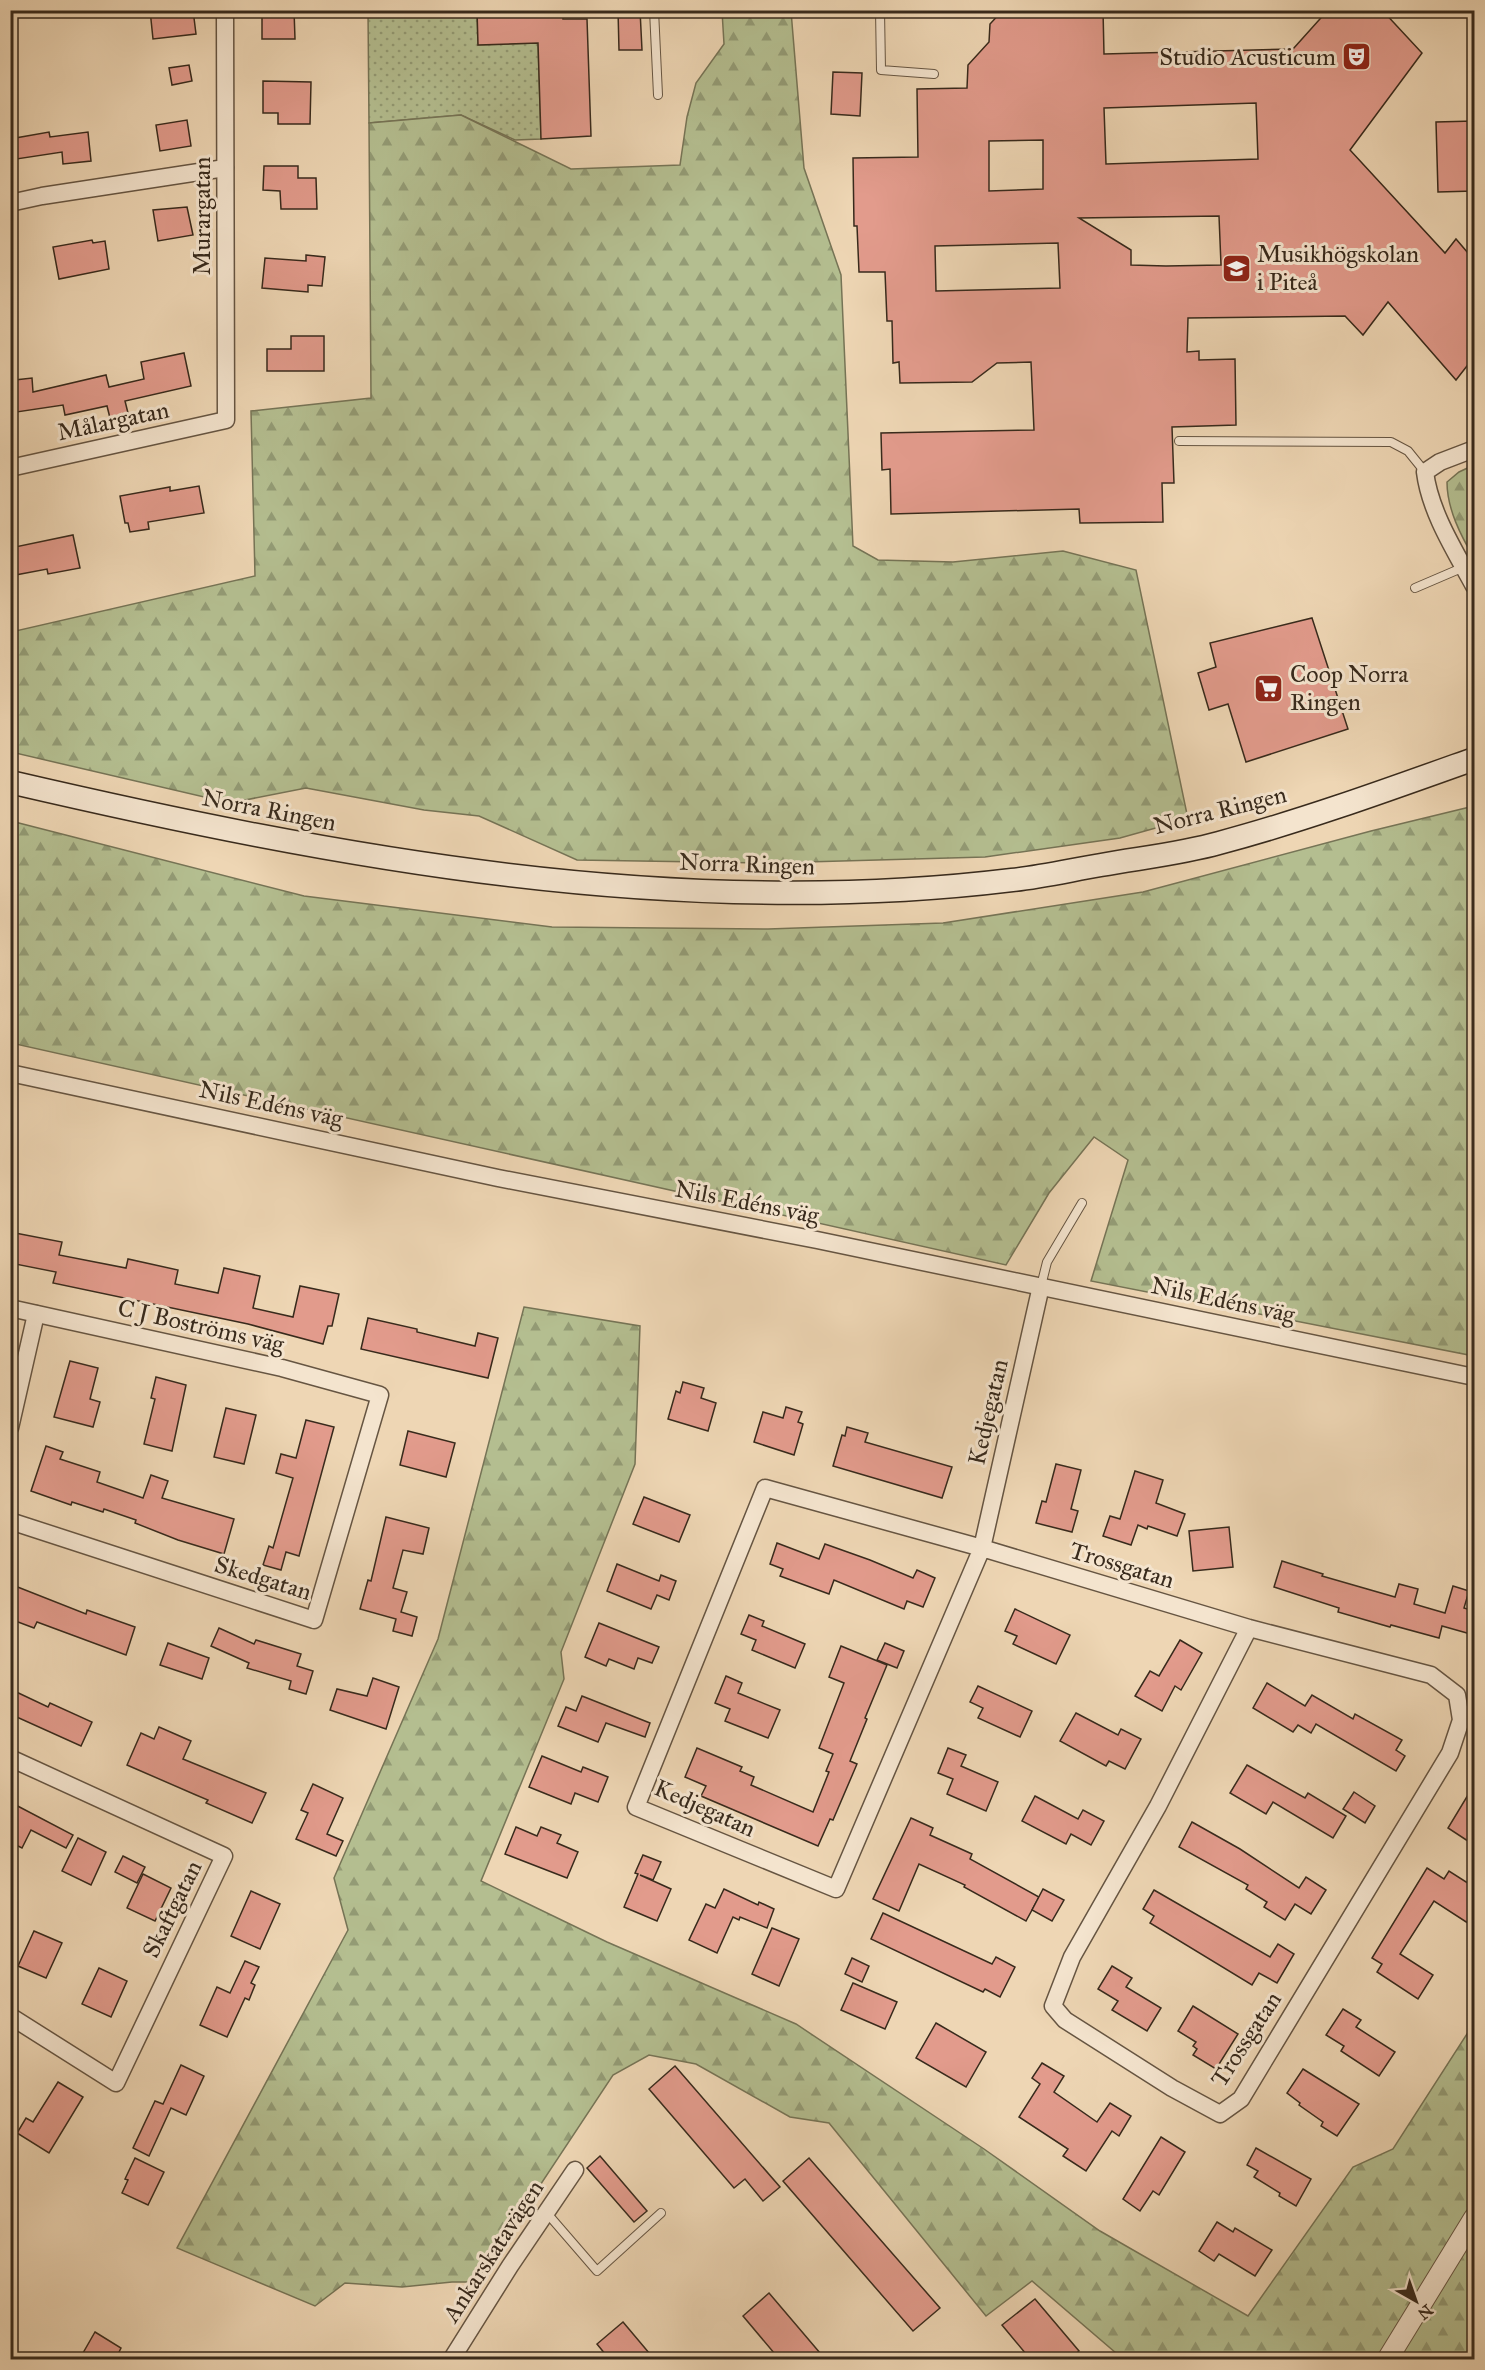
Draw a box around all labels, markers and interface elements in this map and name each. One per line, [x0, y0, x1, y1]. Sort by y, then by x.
theatre icon: Studio Acusticum [1341, 41, 1373, 73]
place label: Studio Acusticum [1159, 42, 1336, 72]
street label: Murargatan [187, 157, 217, 275]
place label: Musikhögskolan i Piteå [1257, 239, 1419, 297]
school or university icon: Musikhögskolan i Piteå [1220, 252, 1252, 284]
street label: Målargatan [54, 395, 172, 447]
place label: Coop Norra Ringen [1290, 659, 1409, 717]
supermarket icon: Coop Norra Ringen [1253, 672, 1285, 704]
street label: Norra Ringen [1150, 779, 1290, 841]
street label: Norra Ringen [199, 782, 339, 838]
street label: Norra Ringen [678, 847, 816, 881]
street label: Nils Edéns väg [196, 1074, 346, 1134]
street label: Nils Edéns väg [672, 1173, 822, 1231]
street label: Nils Edéns väg [1148, 1270, 1298, 1330]
street label: C J Boströms väg [115, 1292, 288, 1360]
street label: Kedjegatan [961, 1356, 1015, 1468]
street label: Trossgatan [1066, 1535, 1178, 1595]
street label: Skedgatan [211, 1549, 315, 1607]
street label: Kedjegatan [650, 1772, 760, 1844]
street label: Skaftgatan [136, 1855, 208, 1963]
street label: Trossgatan [1204, 1986, 1288, 2092]
street label: Ankarskatavägen [435, 2174, 550, 2329]
north arrow [1386, 2271, 1446, 2331]
text: N [1414, 2300, 1437, 2324]

